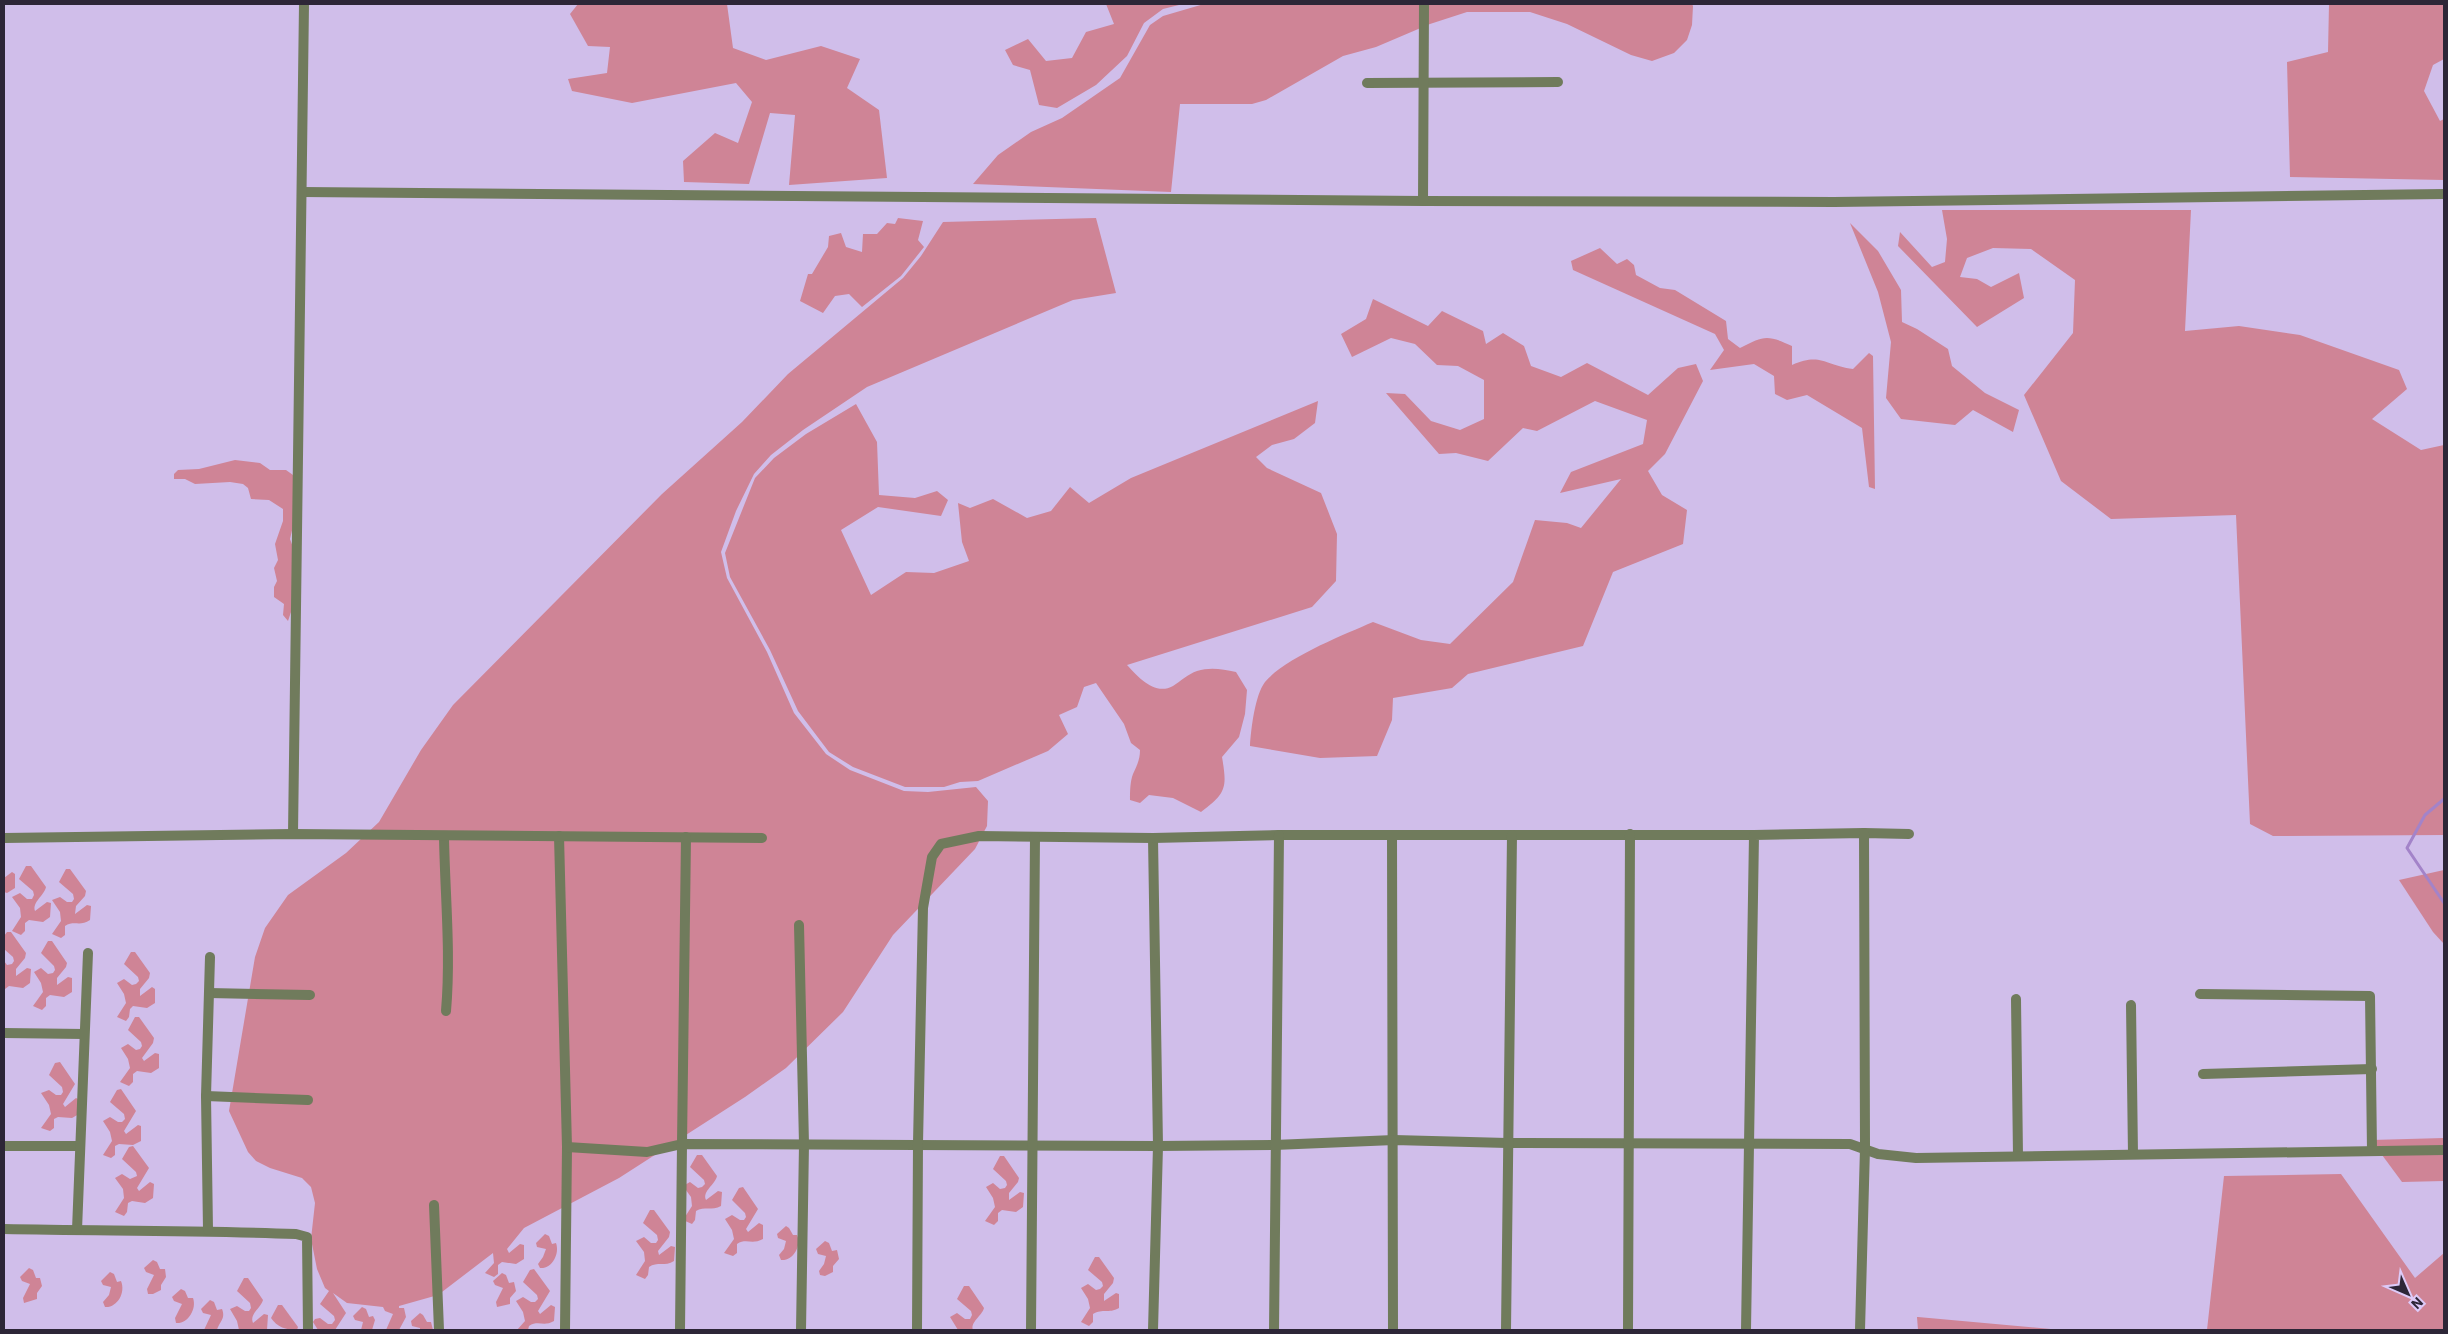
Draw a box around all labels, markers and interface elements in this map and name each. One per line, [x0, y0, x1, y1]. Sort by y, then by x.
north arrow [2383, 1269, 2433, 1319]
text: N [2407, 1293, 2427, 1313]

